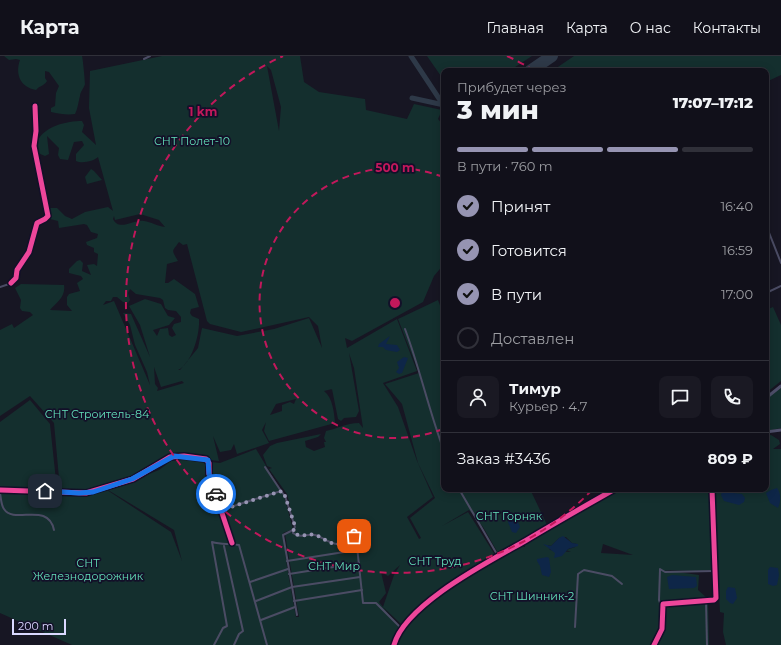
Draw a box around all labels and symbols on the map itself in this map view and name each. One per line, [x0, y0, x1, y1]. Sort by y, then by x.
text: 1 km [189, 104, 217, 119]
park label: СНТ Полет-10 [154, 134, 230, 148]
text: 500 m [375, 160, 415, 175]
centre of rings [388, 296, 402, 310]
park label: СНТ Строитель-84 [45, 407, 150, 421]
pin [28, 474, 62, 508]
courier [196, 474, 236, 514]
park label: СНТ Горняк [476, 509, 543, 523]
pin [337, 519, 371, 553]
park label: СНТ Труд [409, 554, 462, 568]
park label: СНТ Железнодорожник [33, 556, 144, 583]
park label: СНТ Мир [308, 559, 360, 573]
park label: СНТ Шинник-2 [490, 589, 574, 603]
scale bar [12, 617, 66, 636]

